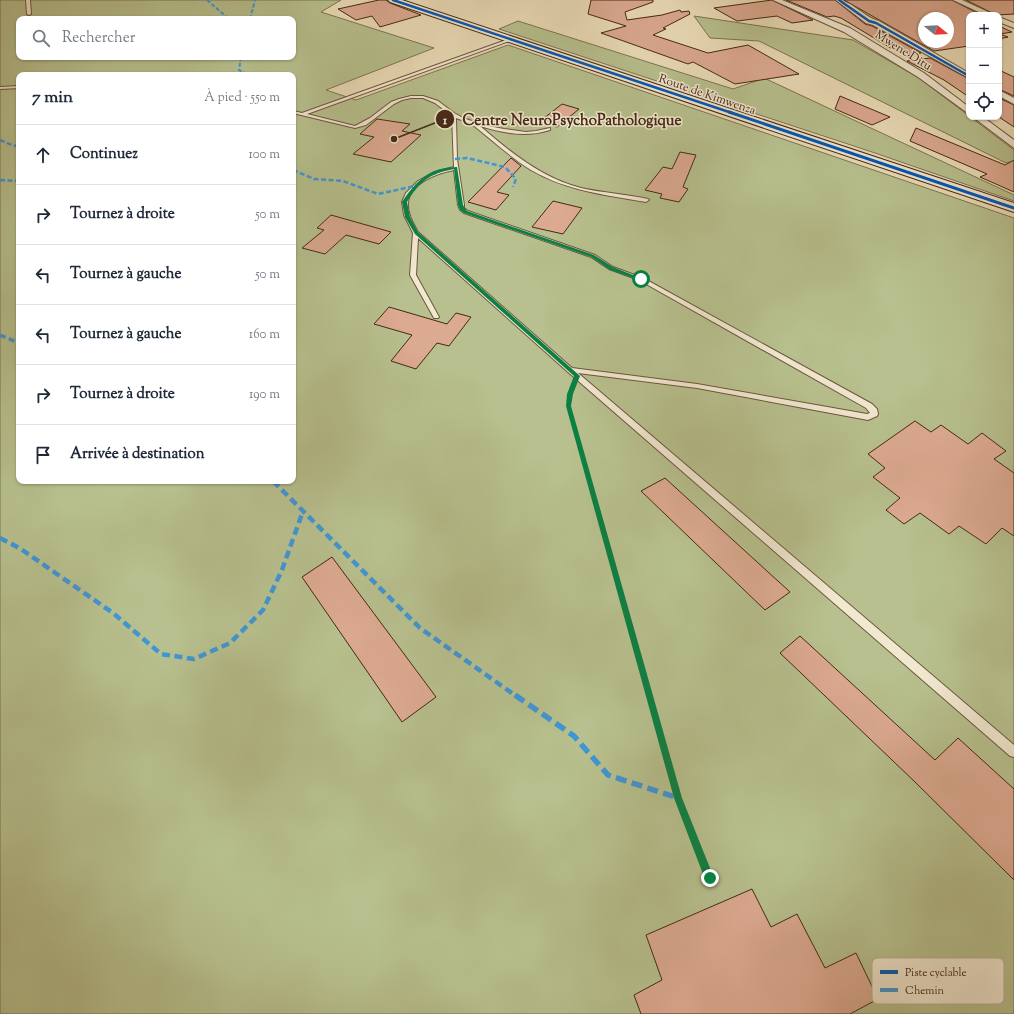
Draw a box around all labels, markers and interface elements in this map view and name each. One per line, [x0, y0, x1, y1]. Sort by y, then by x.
north arrow [918, 12, 954, 48]
map controls [966, 12, 1002, 120]
button: + [966, 12, 1002, 48]
search box [16, 16, 296, 60]
street label: Mwene Ditu [871, 26, 935, 76]
icon: search [30, 27, 52, 49]
text: Rechercher [62, 28, 135, 49]
button: − [966, 48, 1002, 84]
street label: Route de Kimwenza [656, 70, 759, 120]
button: locate [966, 84, 1002, 120]
text: 7 min [32, 86, 73, 110]
text: À pied · 550 m [204, 89, 280, 107]
callout: Centre NeuroPsychoPathologique [435, 106, 690, 133]
text: Centre NeuroPsychoPathologique [463, 111, 681, 132]
text: 1 [442, 112, 448, 130]
icon: ahead [32, 144, 54, 166]
text: Continuez [70, 144, 138, 165]
text: 100 m [248, 146, 280, 164]
icon: right [32, 204, 54, 226]
text: Tournez à droite [70, 204, 175, 225]
text: 50 m [255, 206, 280, 224]
icon: left [32, 264, 54, 286]
text: Tournez à gauche [70, 264, 181, 285]
text: 50 m [255, 266, 280, 284]
route start [632, 270, 650, 288]
icon: left [32, 324, 54, 346]
text: Tournez à gauche [70, 324, 181, 345]
text: 160 m [249, 326, 280, 344]
icon: right [32, 384, 54, 406]
text: Tournez à droite [70, 384, 175, 405]
text: 190 m [249, 386, 280, 404]
icon: arrive [32, 444, 54, 466]
text: Arrivée à destination [70, 444, 205, 465]
route end [701, 869, 719, 887]
legend [872, 958, 1004, 1004]
text: Piste cyclable [905, 965, 967, 981]
text: Chemin [905, 983, 945, 999]

